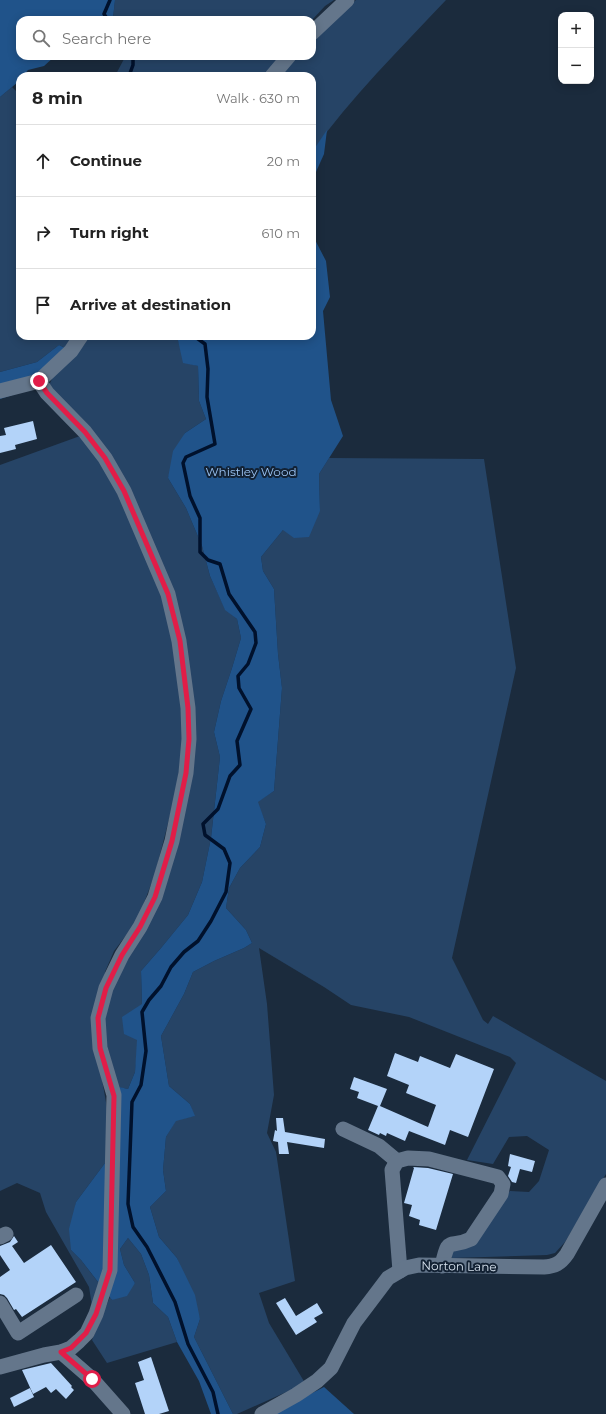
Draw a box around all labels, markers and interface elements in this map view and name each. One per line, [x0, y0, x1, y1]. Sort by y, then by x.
map controls [558, 12, 594, 84]
button: + [558, 12, 594, 48]
search box [16, 16, 316, 60]
icon: search [30, 27, 52, 49]
text: Search here [62, 29, 151, 48]
button: − [558, 48, 594, 84]
text: 8 min [32, 88, 83, 108]
text: Walk · 630 m [216, 90, 300, 106]
icon: ahead [32, 150, 54, 172]
text: Continue [70, 151, 142, 170]
text: 20 m [267, 153, 300, 169]
icon: right [32, 222, 54, 244]
text: Turn right [70, 223, 149, 242]
text: 610 m [262, 225, 300, 241]
icon: arrive [32, 294, 54, 316]
text: Arrive at destination [70, 295, 231, 314]
route end [30, 372, 48, 390]
park label: Whistley Wood [205, 464, 297, 479]
street label: Norton Lane [421, 1258, 497, 1274]
route start [83, 1370, 101, 1388]

